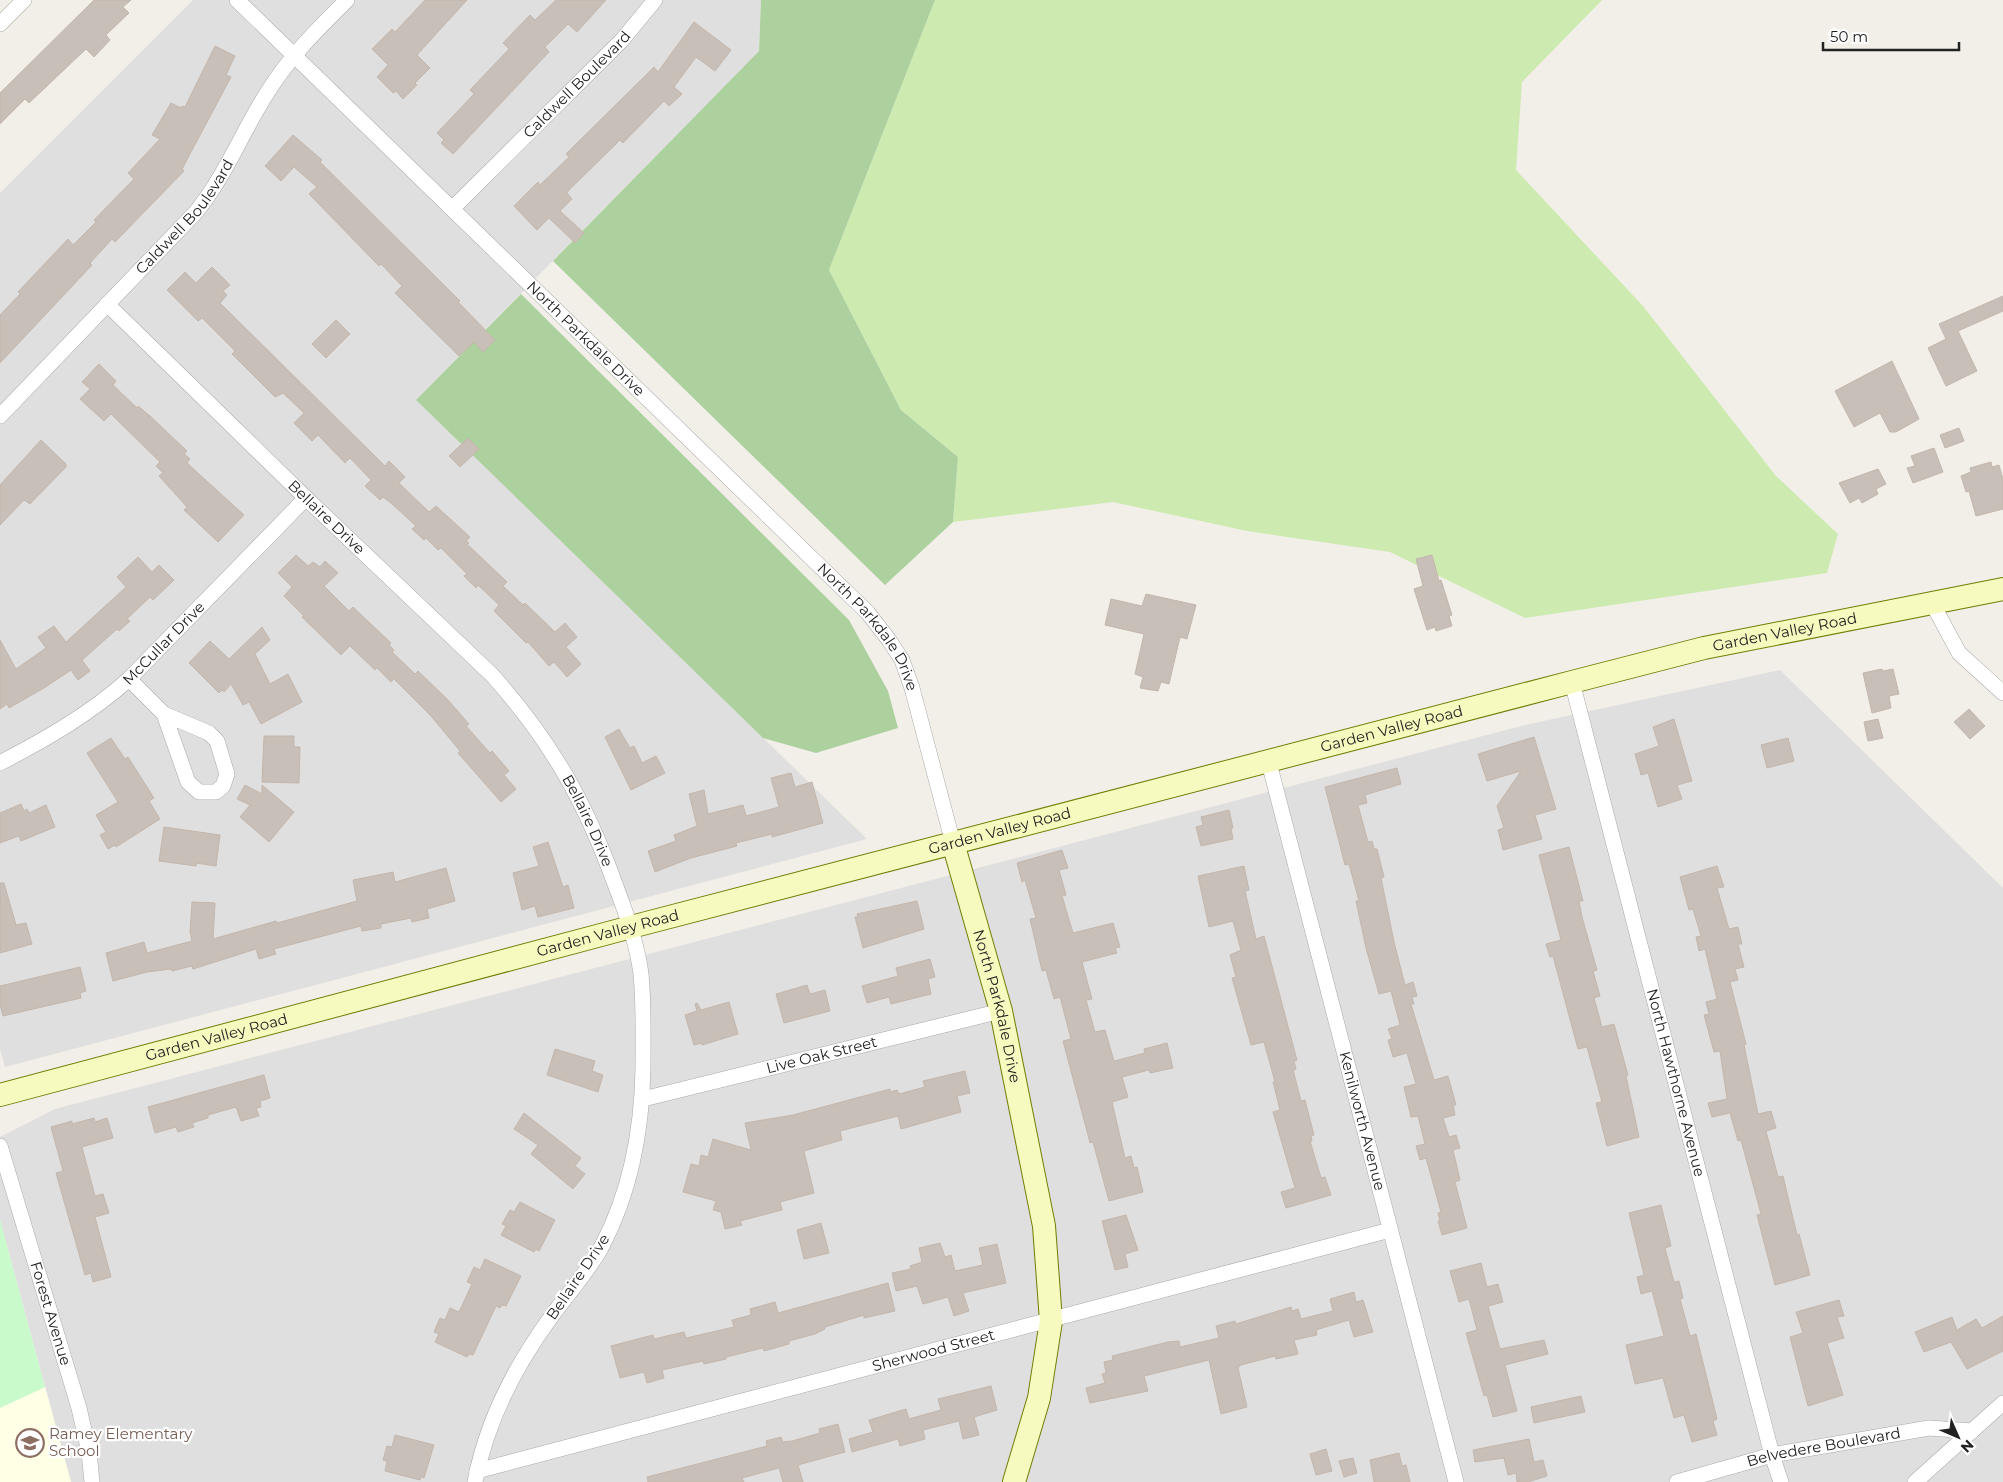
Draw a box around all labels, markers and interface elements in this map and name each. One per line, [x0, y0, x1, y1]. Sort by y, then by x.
scale bar [1823, 20, 1959, 52]
street label: Caldwell Boulevard [519, 27, 635, 142]
text: 50 m [1830, 27, 1868, 46]
street label: Caldwell Boulevard [131, 156, 237, 278]
street label: North Parkdale Drive [523, 277, 649, 400]
street label: Bellaire Drive [284, 476, 369, 558]
street label: North Parkdale Drive [813, 559, 922, 693]
street label: McCullar Drive [118, 597, 208, 689]
street label: Garden Valley Road [1711, 608, 1858, 655]
street label: Garden Valley Road [1318, 701, 1465, 756]
street label: Bellaire Drive [558, 771, 618, 869]
street label: Garden Valley Road [926, 803, 1073, 858]
street label: Garden Valley Road [534, 905, 681, 961]
street label: North Parkdale Drive [969, 927, 1025, 1084]
street label: North Hawthorne Avenue [1643, 987, 1710, 1179]
street label: Garden Valley Road [143, 1009, 290, 1065]
street label: Live Oak Street [764, 1032, 879, 1077]
street label: Kenilworth Avenue [1335, 1049, 1390, 1192]
street label: Bellaire Drive [542, 1230, 613, 1323]
street label: Forest Avenue [26, 1259, 76, 1368]
street label: Sherwood Street [870, 1325, 997, 1375]
north arrow [1933, 1412, 1983, 1462]
street label: Belvedere Boulevard [1745, 1423, 1902, 1471]
place label: Ramey Elementary School [49, 1424, 193, 1460]
school or university icon: Ramey Elementary School [15, 1428, 45, 1458]
text: N [1957, 1436, 1978, 1457]

